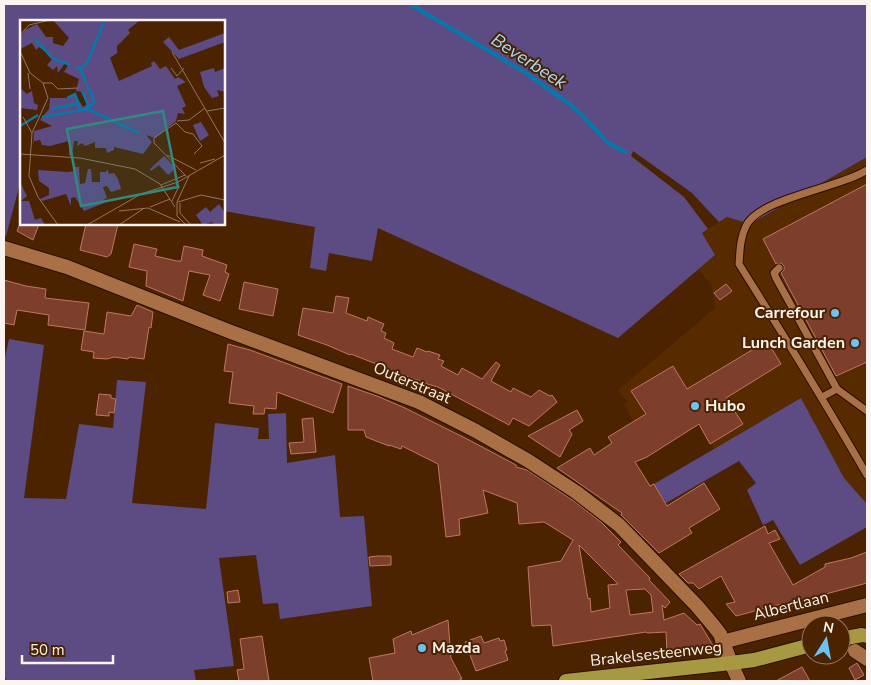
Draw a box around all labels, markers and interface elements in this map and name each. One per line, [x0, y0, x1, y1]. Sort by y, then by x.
inset map [20, 20, 225, 225]
water label: Beverbeek [487, 28, 572, 95]
place label: Carrefour [754, 302, 826, 324]
marker: Carrefour [829, 307, 841, 319]
place label: Lunch Garden [742, 332, 845, 354]
marker: Lunch Garden [849, 337, 861, 349]
street label: Outerstraat [370, 357, 455, 409]
place label: Hubo [705, 395, 745, 417]
marker: Hubo [689, 400, 701, 412]
street label: Albertlaan [751, 586, 831, 626]
north arrow [801, 615, 851, 665]
text: N [821, 617, 835, 638]
scale bar [22, 632, 114, 664]
street label: Brakelsesteenweg [589, 636, 723, 672]
place label: Mazda [432, 637, 480, 659]
text: 50 m [30, 640, 65, 660]
marker: Mazda [416, 642, 428, 654]

